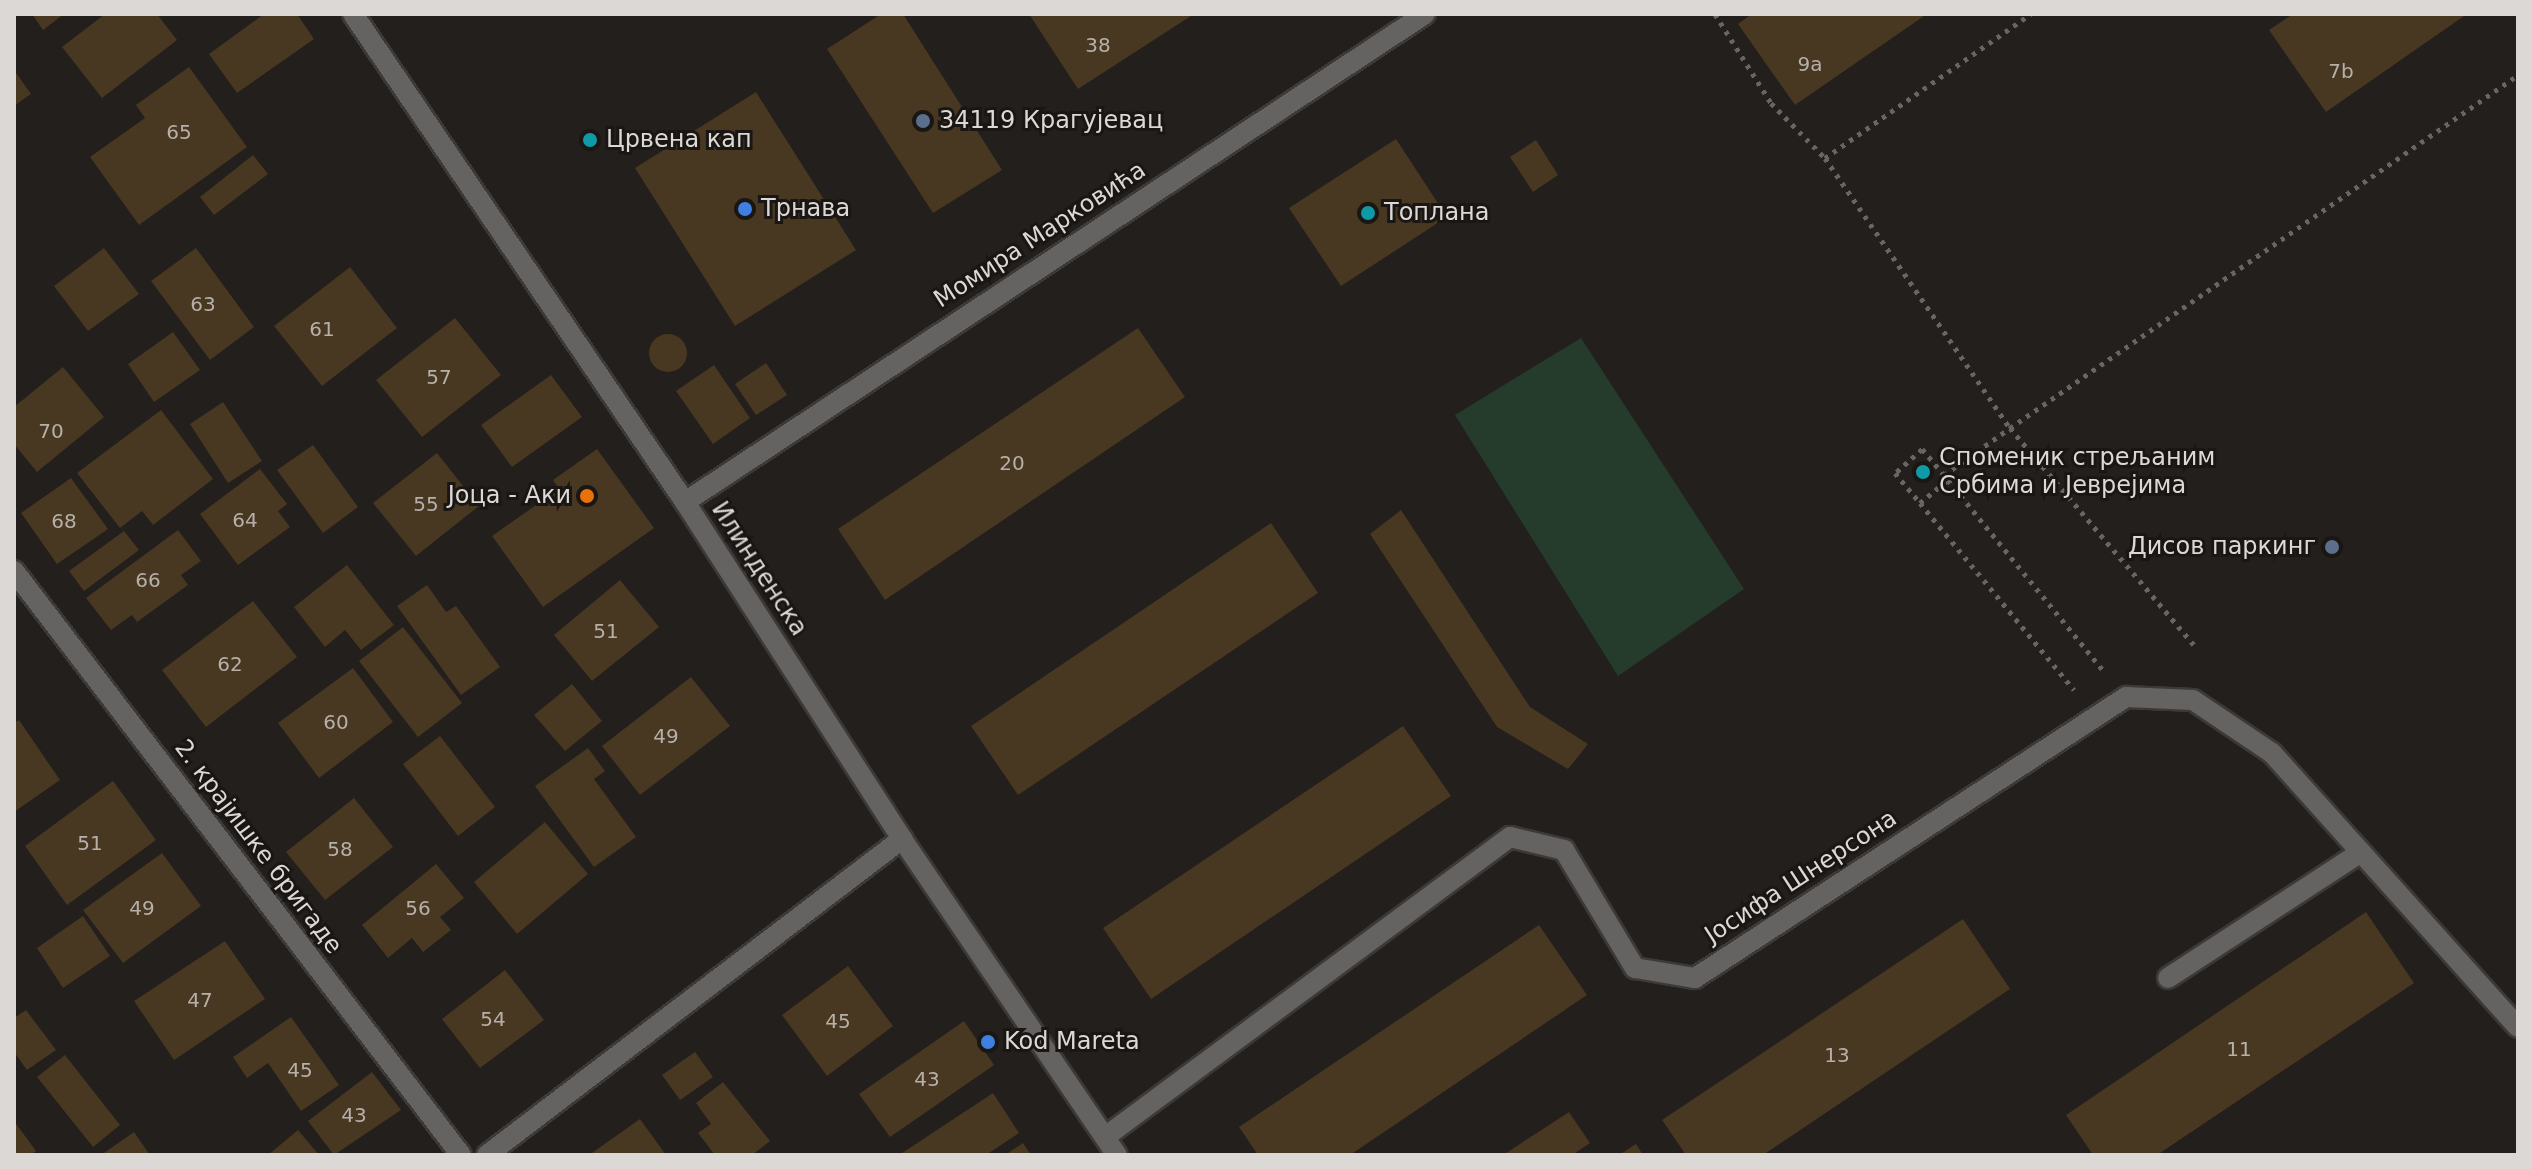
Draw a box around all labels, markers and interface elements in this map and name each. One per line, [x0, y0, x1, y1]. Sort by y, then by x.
house number: 38 [1085, 33, 1111, 57]
house number: 9a [1798, 52, 1822, 76]
house number: 7b [2328, 59, 2354, 83]
place label: 34119 Крагујевац [939, 107, 1163, 135]
marker: 34119 Крагујевац [914, 112, 932, 130]
house number: 65 [166, 120, 192, 144]
place label: Црвена кап [606, 126, 752, 154]
marker: Црвена кап [581, 131, 599, 149]
street label: Момира Марковића [929, 156, 1151, 314]
place label: Трнава [761, 195, 850, 223]
place label: Топлана [1384, 199, 1489, 227]
marker: Трнава [736, 200, 754, 218]
marker: Топлана [1359, 204, 1377, 222]
house number: 63 [190, 292, 216, 316]
house number: 61 [309, 317, 335, 341]
house number: 57 [426, 365, 452, 389]
house number: 70 [38, 419, 64, 443]
place label: Споменик стрељаним Србима и Јеврејима [1939, 444, 2215, 500]
house number: 20 [999, 451, 1025, 475]
marker: Споменик стрељаним Србима и Јеврејима [1914, 463, 1932, 481]
place label: Јоца - Аки [448, 482, 571, 510]
marker: Јоца - Аки [578, 487, 596, 505]
house number: 55 [413, 492, 439, 516]
street label: Илинденска [705, 497, 813, 641]
house number: 64 [232, 508, 258, 532]
house number: 68 [51, 509, 77, 533]
place label: Дисов паркинг [2128, 533, 2316, 561]
marker: Дисов паркинг [2323, 538, 2341, 556]
house number: 66 [135, 568, 161, 592]
house number: 51 [593, 619, 619, 643]
house number: 62 [217, 652, 243, 676]
house number: 60 [323, 710, 349, 734]
house number: 49 [653, 724, 679, 748]
street label: 2. крајишке бригаде [168, 734, 348, 960]
street label: Јосифа Шнерсона [1700, 804, 1902, 950]
house number: 51 [77, 831, 103, 855]
house number: 58 [327, 837, 353, 861]
house number: 49 [129, 896, 155, 920]
house number: 56 [405, 896, 431, 920]
house number: 47 [187, 988, 213, 1012]
house number: 54 [480, 1007, 506, 1031]
house number: 45 [825, 1009, 851, 1033]
place label: Kod Mareta [1004, 1028, 1140, 1056]
marker: Kod Mareta [979, 1033, 997, 1051]
house number: 11 [2226, 1037, 2252, 1061]
house number: 13 [1824, 1043, 1850, 1067]
house number: 45 [287, 1058, 313, 1082]
house number: 43 [914, 1067, 940, 1091]
house number: 43 [341, 1103, 367, 1127]

